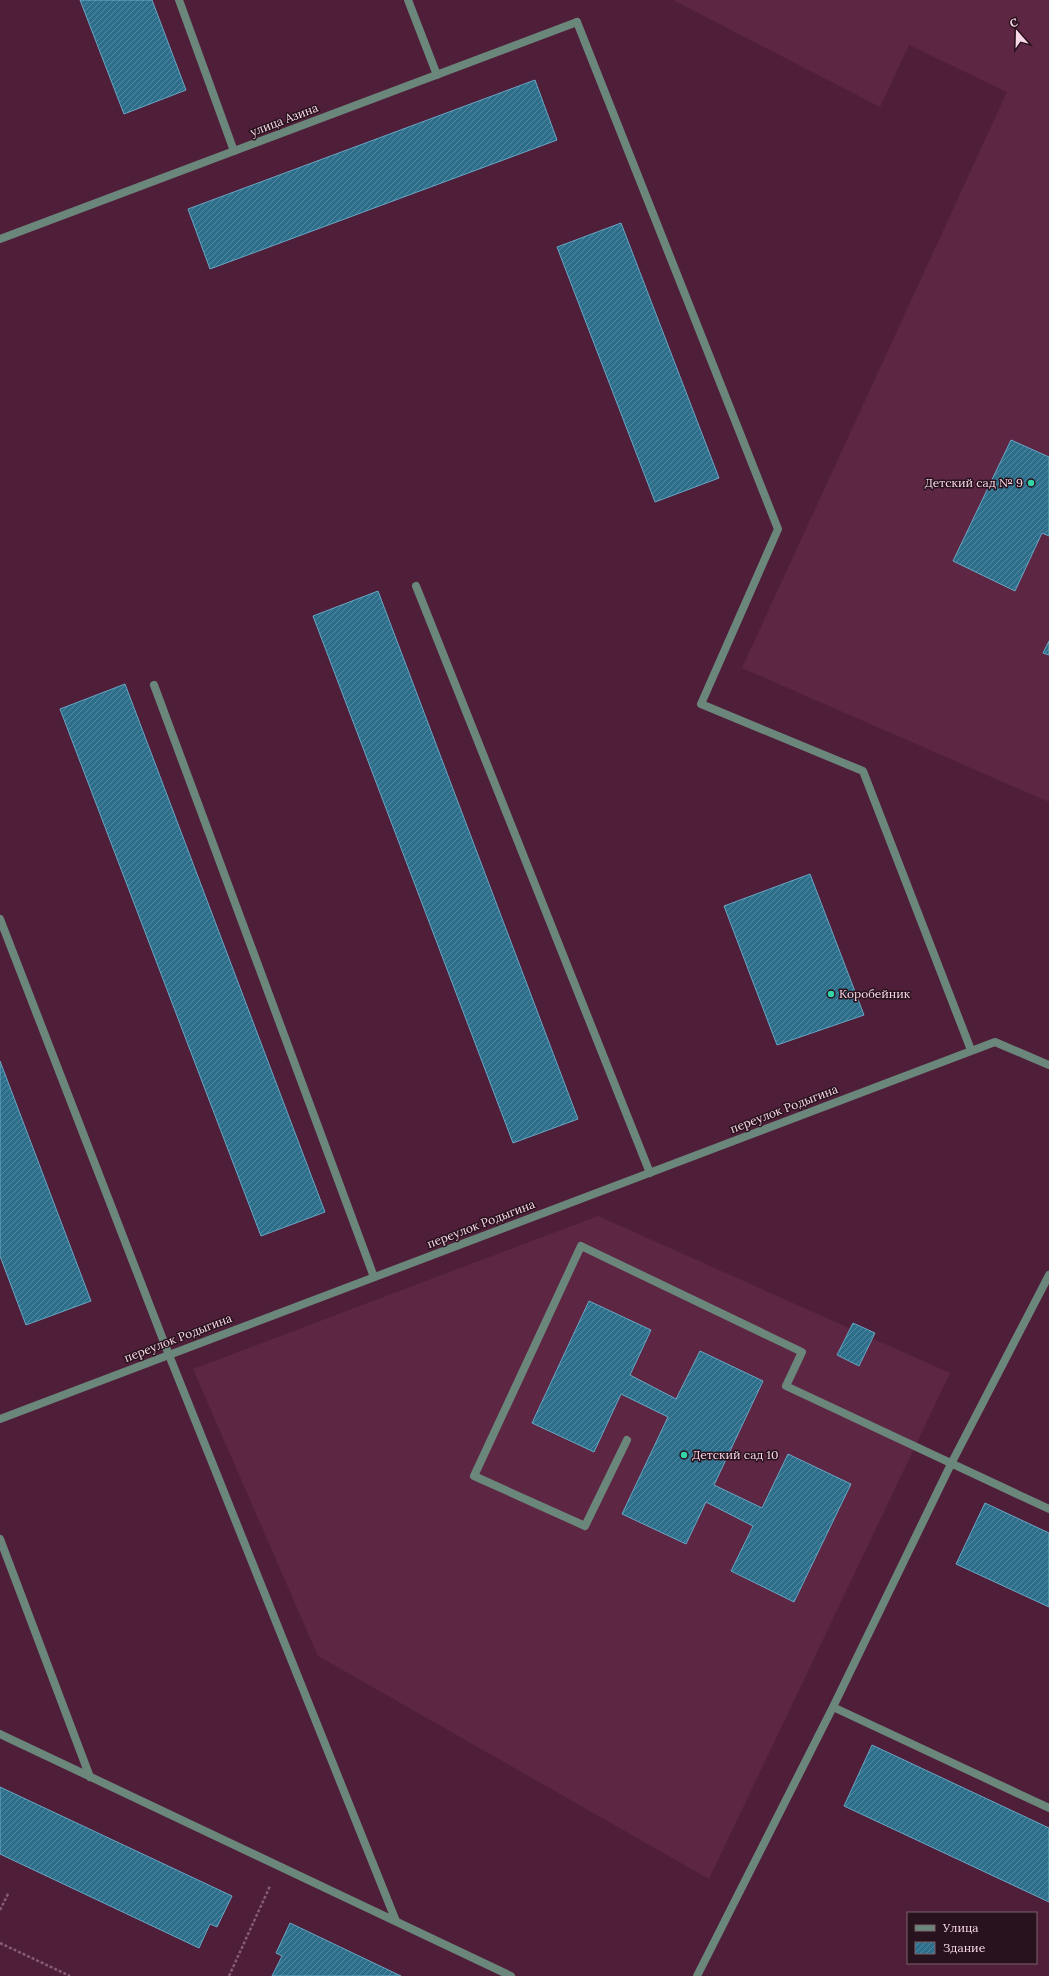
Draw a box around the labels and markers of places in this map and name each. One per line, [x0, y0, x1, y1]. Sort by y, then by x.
place label: Детский сад № 9 [924, 475, 1023, 490]
marker: Детский сад № 9 [1026, 478, 1036, 488]
place label: Коробейник [839, 986, 911, 1001]
marker: Коробейник [826, 989, 836, 999]
place label: Детский сад 10 [692, 1447, 778, 1462]
marker: Детский сад 10 [679, 1450, 689, 1460]

